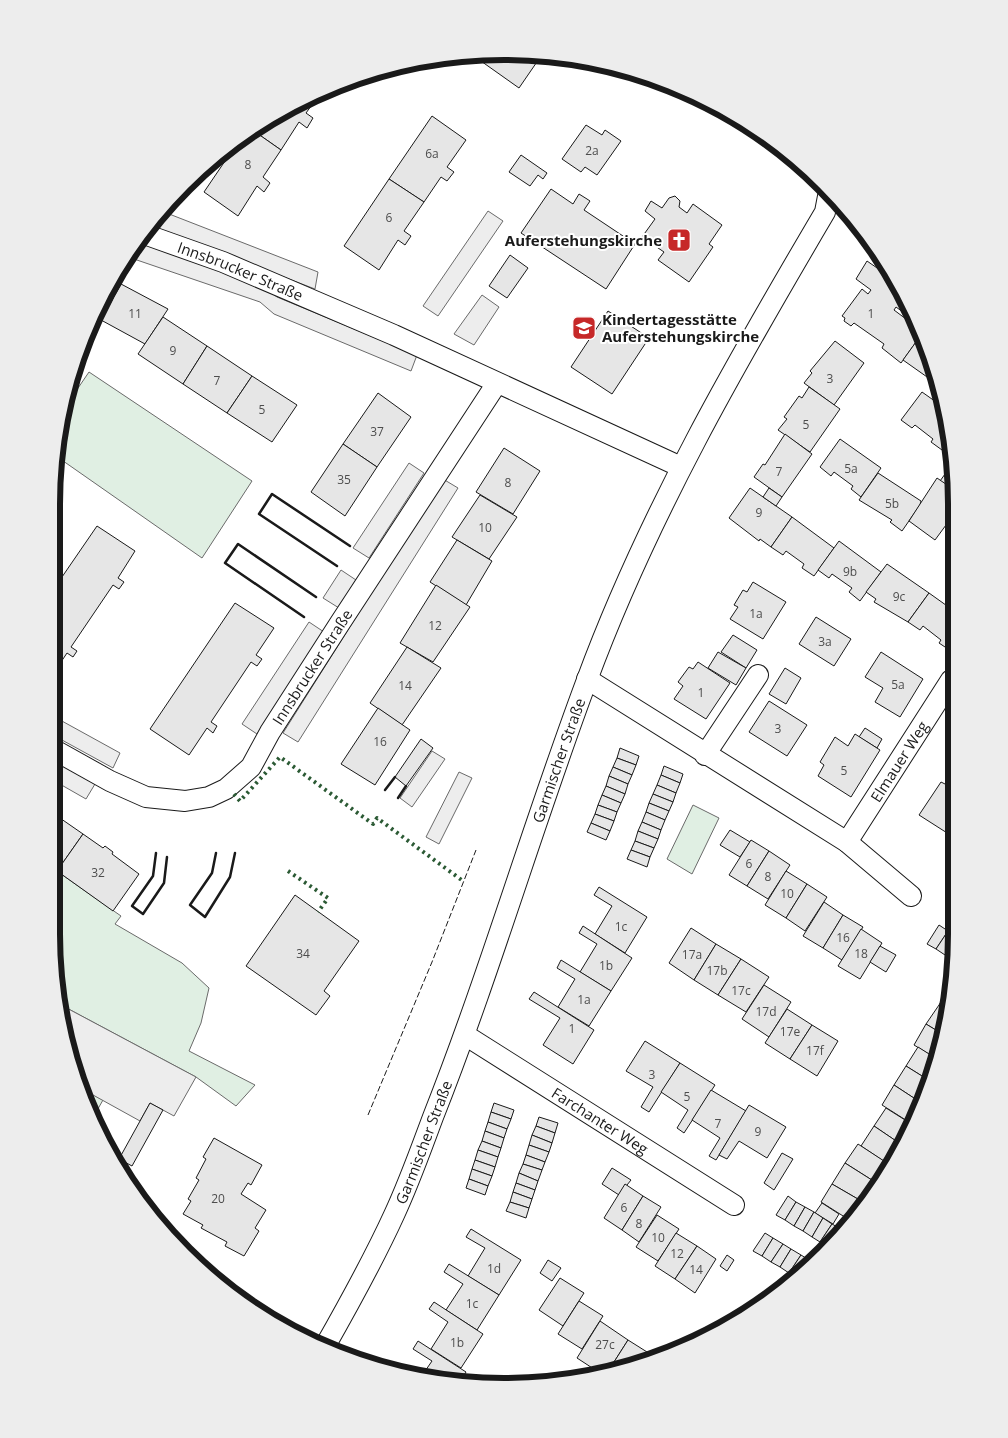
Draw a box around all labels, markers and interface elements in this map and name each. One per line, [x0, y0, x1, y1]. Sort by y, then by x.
house number: 2a [585, 142, 599, 159]
house number: 6a [425, 145, 439, 162]
house number: 8 [245, 156, 252, 173]
house number: 6 [386, 209, 393, 226]
church icon: Auferstehungskirche [666, 227, 692, 253]
place label: Auferstehungskirche [505, 230, 662, 250]
street label: Innsbrucker Straße [175, 237, 306, 305]
house number: 11 [128, 305, 142, 322]
house number: 1 [868, 305, 874, 322]
place label: Kindertagesstätte Auferstehungskirche [602, 309, 759, 346]
school or university icon: Kindertagesstätte Auferstehungskirche [571, 315, 597, 341]
house number: 9 [170, 342, 177, 359]
house number: 3 [827, 370, 834, 387]
house number: 7 [214, 372, 221, 389]
house number: 5 [259, 401, 266, 418]
house number: 5 [803, 416, 810, 433]
house number: 37 [370, 423, 384, 440]
house number: 5a [844, 460, 858, 477]
house number: 7 [776, 463, 783, 480]
house number: 35 [337, 471, 351, 488]
house number: 8 [505, 474, 512, 491]
house number: 5b [885, 495, 899, 512]
house number: 9 [756, 504, 763, 521]
house number: 10 [478, 519, 492, 536]
house number: 9b [843, 563, 857, 580]
house number: 9c [893, 588, 906, 605]
street label: Innsbrucker Straße [267, 605, 357, 728]
house number: 1a [749, 605, 763, 622]
house number: 12 [428, 617, 442, 634]
house number: 3a [818, 633, 832, 650]
house number: 5a [891, 676, 905, 693]
house number: 14 [398, 677, 412, 694]
house number: 1 [698, 684, 704, 701]
street label: Garmischer Straße [527, 695, 590, 825]
street label: Elmauer Weg [865, 717, 932, 806]
house number: 3 [775, 720, 782, 737]
house number: 16 [373, 733, 387, 750]
house number: 5 [841, 762, 848, 779]
house number: 6 [746, 855, 753, 872]
house number: 32 [91, 864, 105, 881]
house number: 8 [765, 868, 772, 885]
house number: 10 [780, 885, 794, 902]
house number: 1c [615, 918, 628, 935]
house number: 16 [836, 929, 850, 946]
house number: 34 [296, 945, 310, 962]
house number: 18 [854, 945, 868, 962]
house number: 17a [682, 946, 702, 963]
house number: 1b [599, 957, 613, 974]
house number: 17b [706, 962, 728, 979]
house number: 17c [731, 982, 751, 999]
house number: 1a [577, 991, 591, 1008]
house number: 17d [755, 1003, 777, 1020]
house number: 1 [569, 1020, 575, 1037]
house number: 17e [780, 1023, 800, 1040]
house number: 17f [806, 1042, 825, 1059]
house number: 3 [649, 1066, 656, 1083]
street label: Garmischer Straße [390, 1077, 456, 1207]
street label: Farchanter Weg [548, 1083, 652, 1158]
house number: 5 [684, 1088, 691, 1105]
house number: 7 [715, 1115, 722, 1132]
house number: 9 [755, 1123, 762, 1140]
house number: 20 [211, 1190, 225, 1207]
house number: 6 [621, 1199, 628, 1216]
house number: 8 [636, 1215, 643, 1232]
house number: 10 [651, 1229, 665, 1246]
house number: 12 [670, 1245, 684, 1262]
house number: 1d [487, 1260, 501, 1277]
house number: 14 [689, 1261, 703, 1278]
house number: 1c [466, 1295, 479, 1312]
house number: 1b [450, 1334, 464, 1351]
house number: 27c [595, 1336, 615, 1353]

